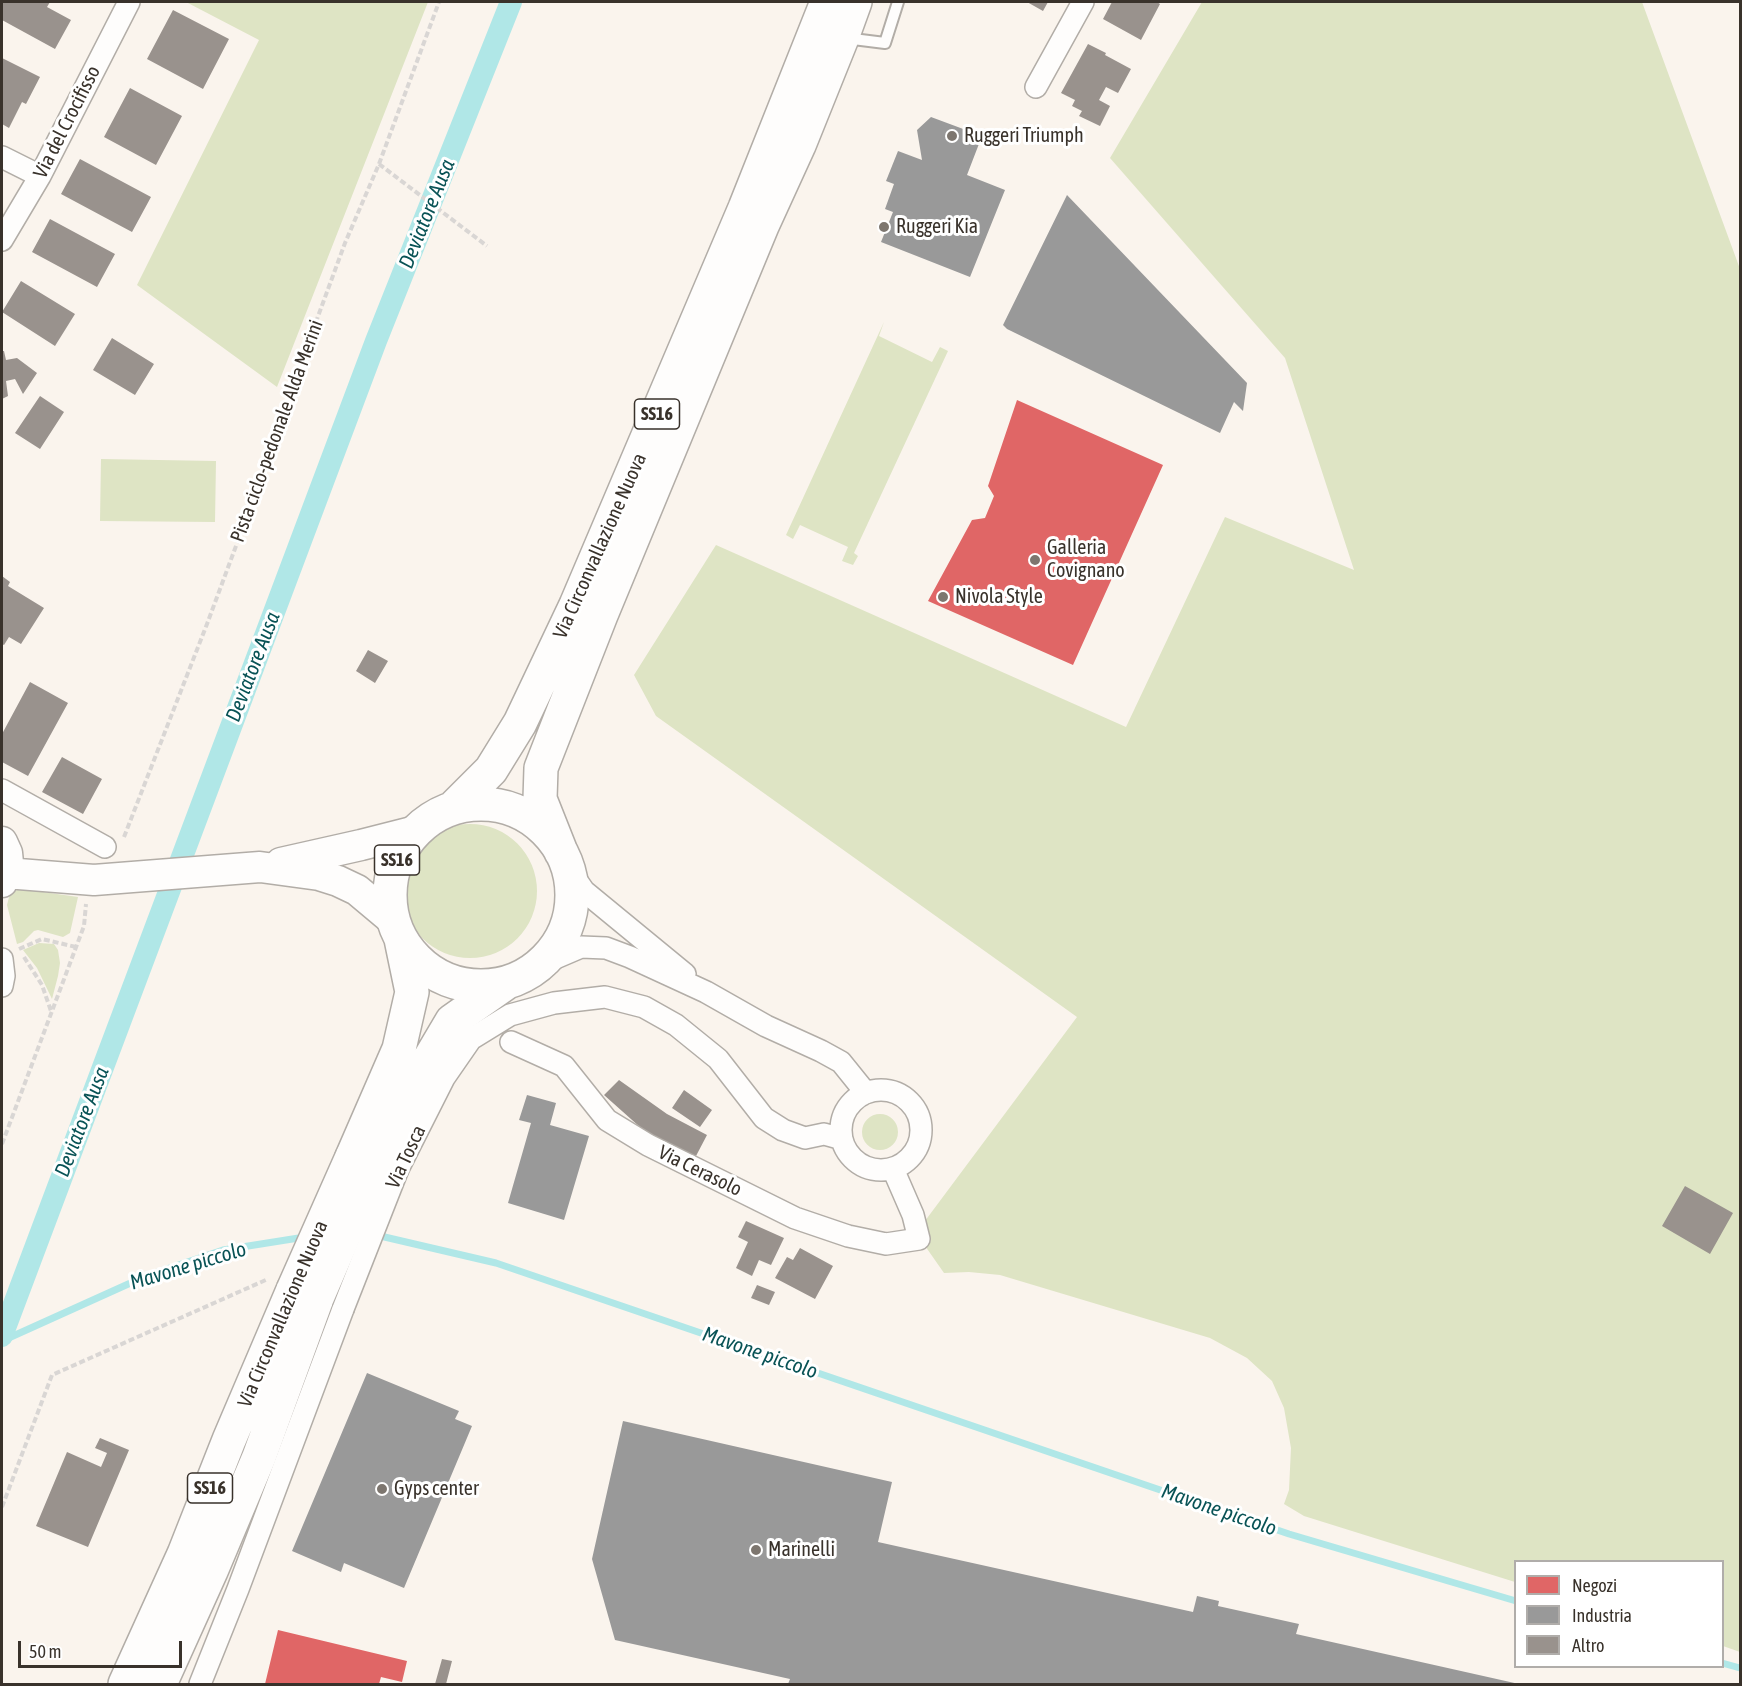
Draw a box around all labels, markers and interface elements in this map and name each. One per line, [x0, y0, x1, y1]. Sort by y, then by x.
street label: Via del Crocifisso [28, 62, 106, 182]
place label: Ruggeri Triumph [964, 124, 1084, 148]
marker: Ruggeri Triumph [945, 129, 959, 143]
water label: Deviatore Ausa [394, 156, 460, 272]
place label: Ruggeri Kia [896, 215, 978, 239]
marker: Ruggeri Kia [877, 220, 891, 234]
street label: Pista ciclo-pedonale Alda Merini [226, 317, 328, 545]
road number: SS16 [634, 399, 680, 429]
street label: Via Circonvallazione Nuova [548, 450, 652, 642]
place label: Galleria Covignano [1047, 536, 1125, 583]
marker: Galleria Covignano [1028, 553, 1042, 567]
place label: Nivola Style [955, 585, 1043, 609]
marker: Nivola Style [936, 590, 950, 604]
water label: Deviatore Ausa [221, 609, 285, 725]
road number: SS16 [374, 845, 420, 875]
water label: Deviatore Ausa [50, 1064, 114, 1180]
street label: Via Tosca [381, 1121, 431, 1193]
street label: Via Cerasolo [654, 1140, 746, 1202]
street label: Via Circonvallazione Nuova [233, 1217, 333, 1411]
water label: Mavone piccolo [127, 1236, 249, 1296]
water label: Mavone piccolo [699, 1322, 821, 1384]
road number: SS16 [188, 1473, 232, 1503]
place label: Gyps center [394, 1477, 479, 1501]
water label: Mavone piccolo [1158, 1479, 1280, 1541]
marker: Gyps center [375, 1482, 389, 1496]
place label: Marinelli [768, 1538, 835, 1562]
marker: Marinelli [749, 1543, 763, 1557]
legend [1514, 1560, 1724, 1668]
text: Negozi [1572, 1575, 1617, 1596]
text: Industria [1572, 1605, 1632, 1626]
scale bar [21, 1629, 184, 1667]
text: Altro [1572, 1635, 1605, 1656]
text: 50 m [29, 1641, 61, 1662]

